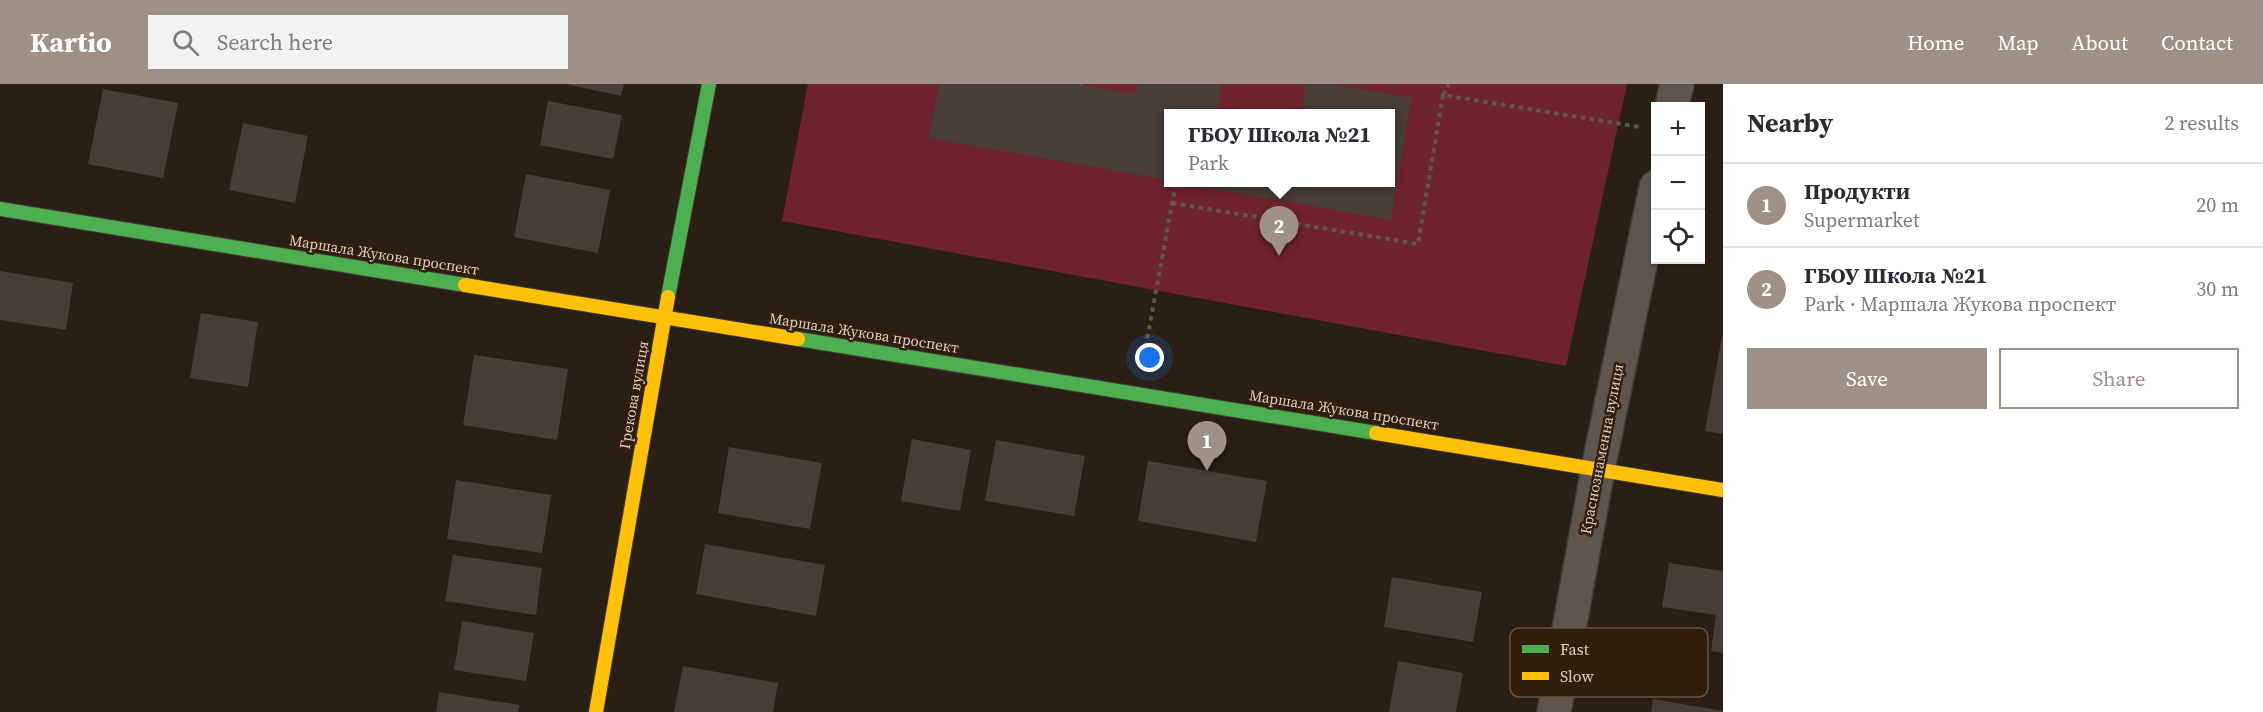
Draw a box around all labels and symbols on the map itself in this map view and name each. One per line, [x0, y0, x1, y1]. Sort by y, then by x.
pin: 2 [1260, 206, 1298, 256]
street label: Маршала Жукова проспект [288, 229, 481, 280]
street label: Маршала Жукова проспект [768, 307, 961, 358]
street label: Грекова вулиця [614, 339, 653, 451]
your location [1135, 343, 1164, 372]
street label: Краснознаменна вулиця [1575, 362, 1628, 536]
street label: Маршала Жукова проспект [1248, 384, 1441, 435]
pin: 1 [1188, 422, 1226, 471]
legend [1510, 628, 1708, 697]
text: Fast [1560, 638, 1590, 660]
text: Slow [1560, 665, 1595, 687]

